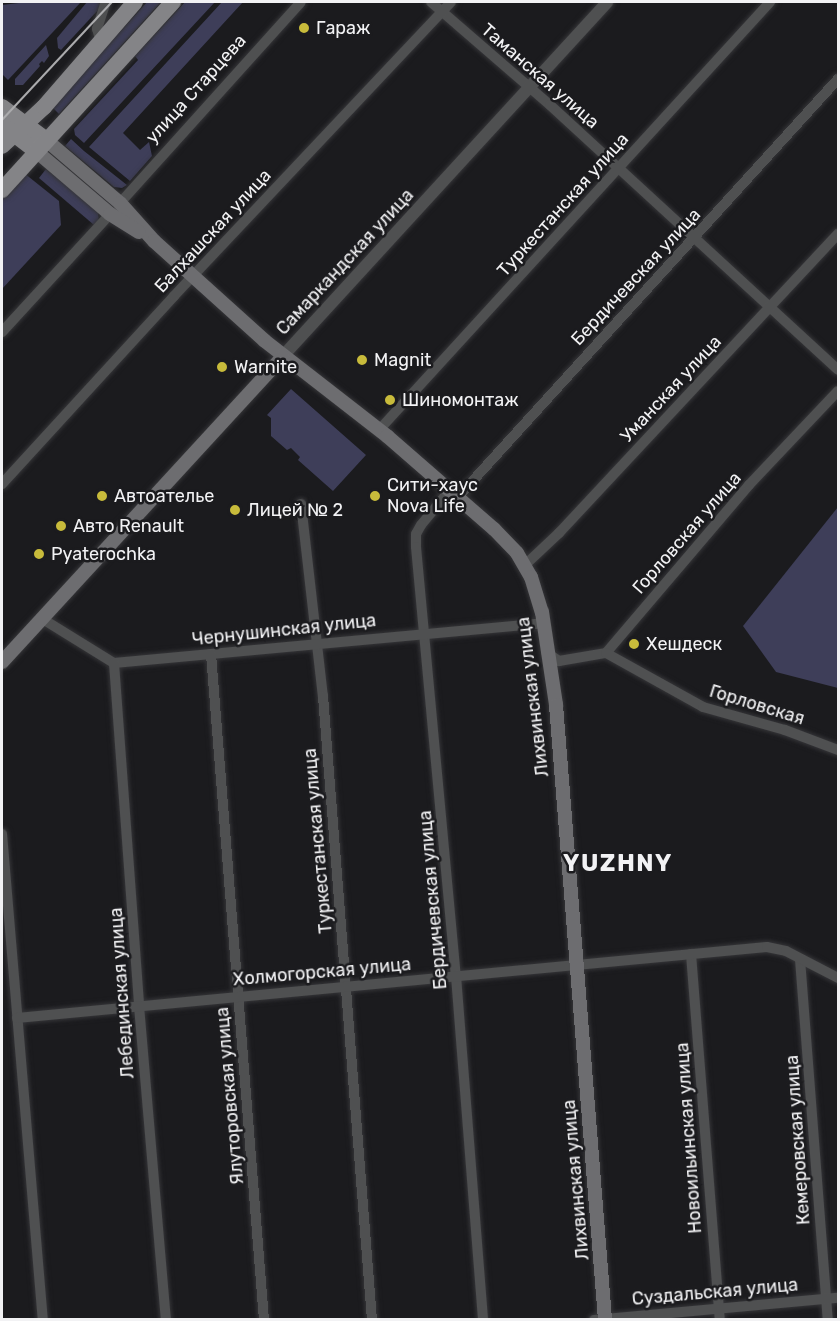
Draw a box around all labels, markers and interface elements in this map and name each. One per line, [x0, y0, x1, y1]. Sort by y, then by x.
place label: Гараж [316, 17, 370, 39]
street label: Таманская улица [477, 19, 603, 133]
marker: Гараж [297, 21, 311, 35]
street label: улица Старцева [141, 30, 251, 148]
street label: Туркестанская улица [493, 129, 633, 281]
street label: Балхашская улица [150, 165, 276, 297]
street label: Самаркандская улица [272, 185, 418, 339]
street label: Бердичевская улица [567, 204, 705, 350]
street label: Уманская улица [616, 331, 726, 447]
place label: Magnit [374, 349, 431, 371]
marker: Magnit [355, 353, 369, 367]
place label: Warnite [234, 356, 297, 378]
marker: Warnite [215, 360, 229, 374]
place label: Шинoмонтаж [402, 389, 519, 411]
marker: Шинoмонтаж [383, 393, 397, 407]
street label: Горловская улица [628, 468, 746, 598]
place label: Сити-хаус Nova Life [387, 475, 478, 518]
place label: Автоателье [114, 485, 214, 507]
marker: Автоателье [95, 489, 109, 503]
marker: Сити-хаус Nova Life [368, 489, 382, 503]
place label: Лицей № 2 [247, 499, 343, 521]
marker: Лицей № 2 [228, 503, 242, 517]
place label: Авто Renault [73, 515, 184, 537]
marker: Авто Renault [54, 519, 68, 533]
place label: Pyaterochka [51, 543, 156, 565]
marker: Pyaterochka [32, 547, 46, 561]
street label: Чернушинская улица [191, 610, 377, 650]
street label: Лихвинская улица [512, 616, 554, 778]
place label: Хешдеск [646, 633, 722, 655]
marker: Хешдеск [627, 637, 641, 651]
street label: Горловская [707, 680, 807, 730]
street label: Туркестанская улица [299, 747, 337, 935]
street label: Бердичевская улица [414, 810, 452, 990]
district label: YUZHNY [563, 850, 673, 878]
street label: Лебединская улица [105, 907, 139, 1079]
street label: Холмогорская улица [232, 953, 412, 991]
street label: Ялуторовская улица [211, 1006, 249, 1186]
street label: Новоильинская улица [672, 1042, 706, 1234]
street label: Кемеровская улица [781, 1054, 815, 1226]
street label: Лихвинская улица [558, 1099, 594, 1261]
street label: Суздальская улица [631, 1274, 799, 1310]

